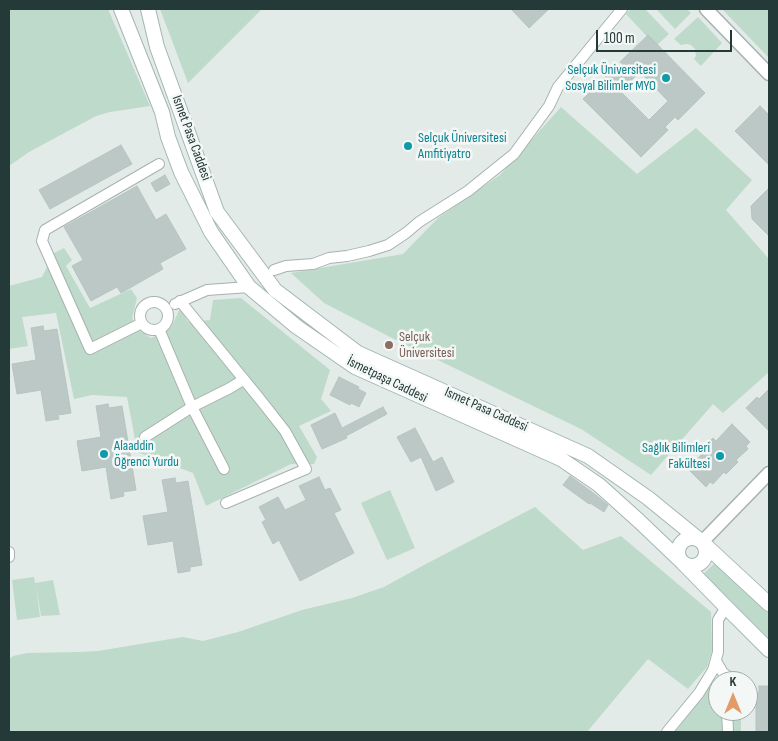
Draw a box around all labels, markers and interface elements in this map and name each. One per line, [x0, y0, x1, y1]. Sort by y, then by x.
scale bar [598, 20, 734, 52]
text: 100 m [604, 29, 635, 48]
place label: Selçuk Üniversitesi Sosyal Bilimler MYO [565, 62, 656, 94]
marker: Selçuk Üniversitesi Sosyal Bilimler MYO [660, 72, 672, 84]
street label: Ismet Pasa Caddesi [168, 93, 214, 183]
place label: Selçuk Üniversitesi Amfitiyatro [418, 130, 507, 162]
marker: Selçuk Üniversitesi Amfitiyatro [402, 140, 414, 152]
place label: Selçuk Üniversitesi [399, 329, 454, 362]
marker: Selçuk Üniversitesi [383, 339, 395, 351]
street label: İsmetpaşa Caddesi [344, 353, 430, 407]
street label: Ismet Pasa Caddesi [442, 384, 530, 436]
place label: Alaaddin Öğrenci Yurdu [114, 438, 179, 471]
place label: Sağlık Bilimleri Fakültesi [642, 440, 710, 472]
marker: Alaaddin Öğrenci Yurdu [98, 448, 110, 460]
marker: Sağlık Bilimleri Fakültesi [714, 450, 726, 462]
north arrow [708, 671, 758, 721]
text: K [730, 673, 736, 690]

